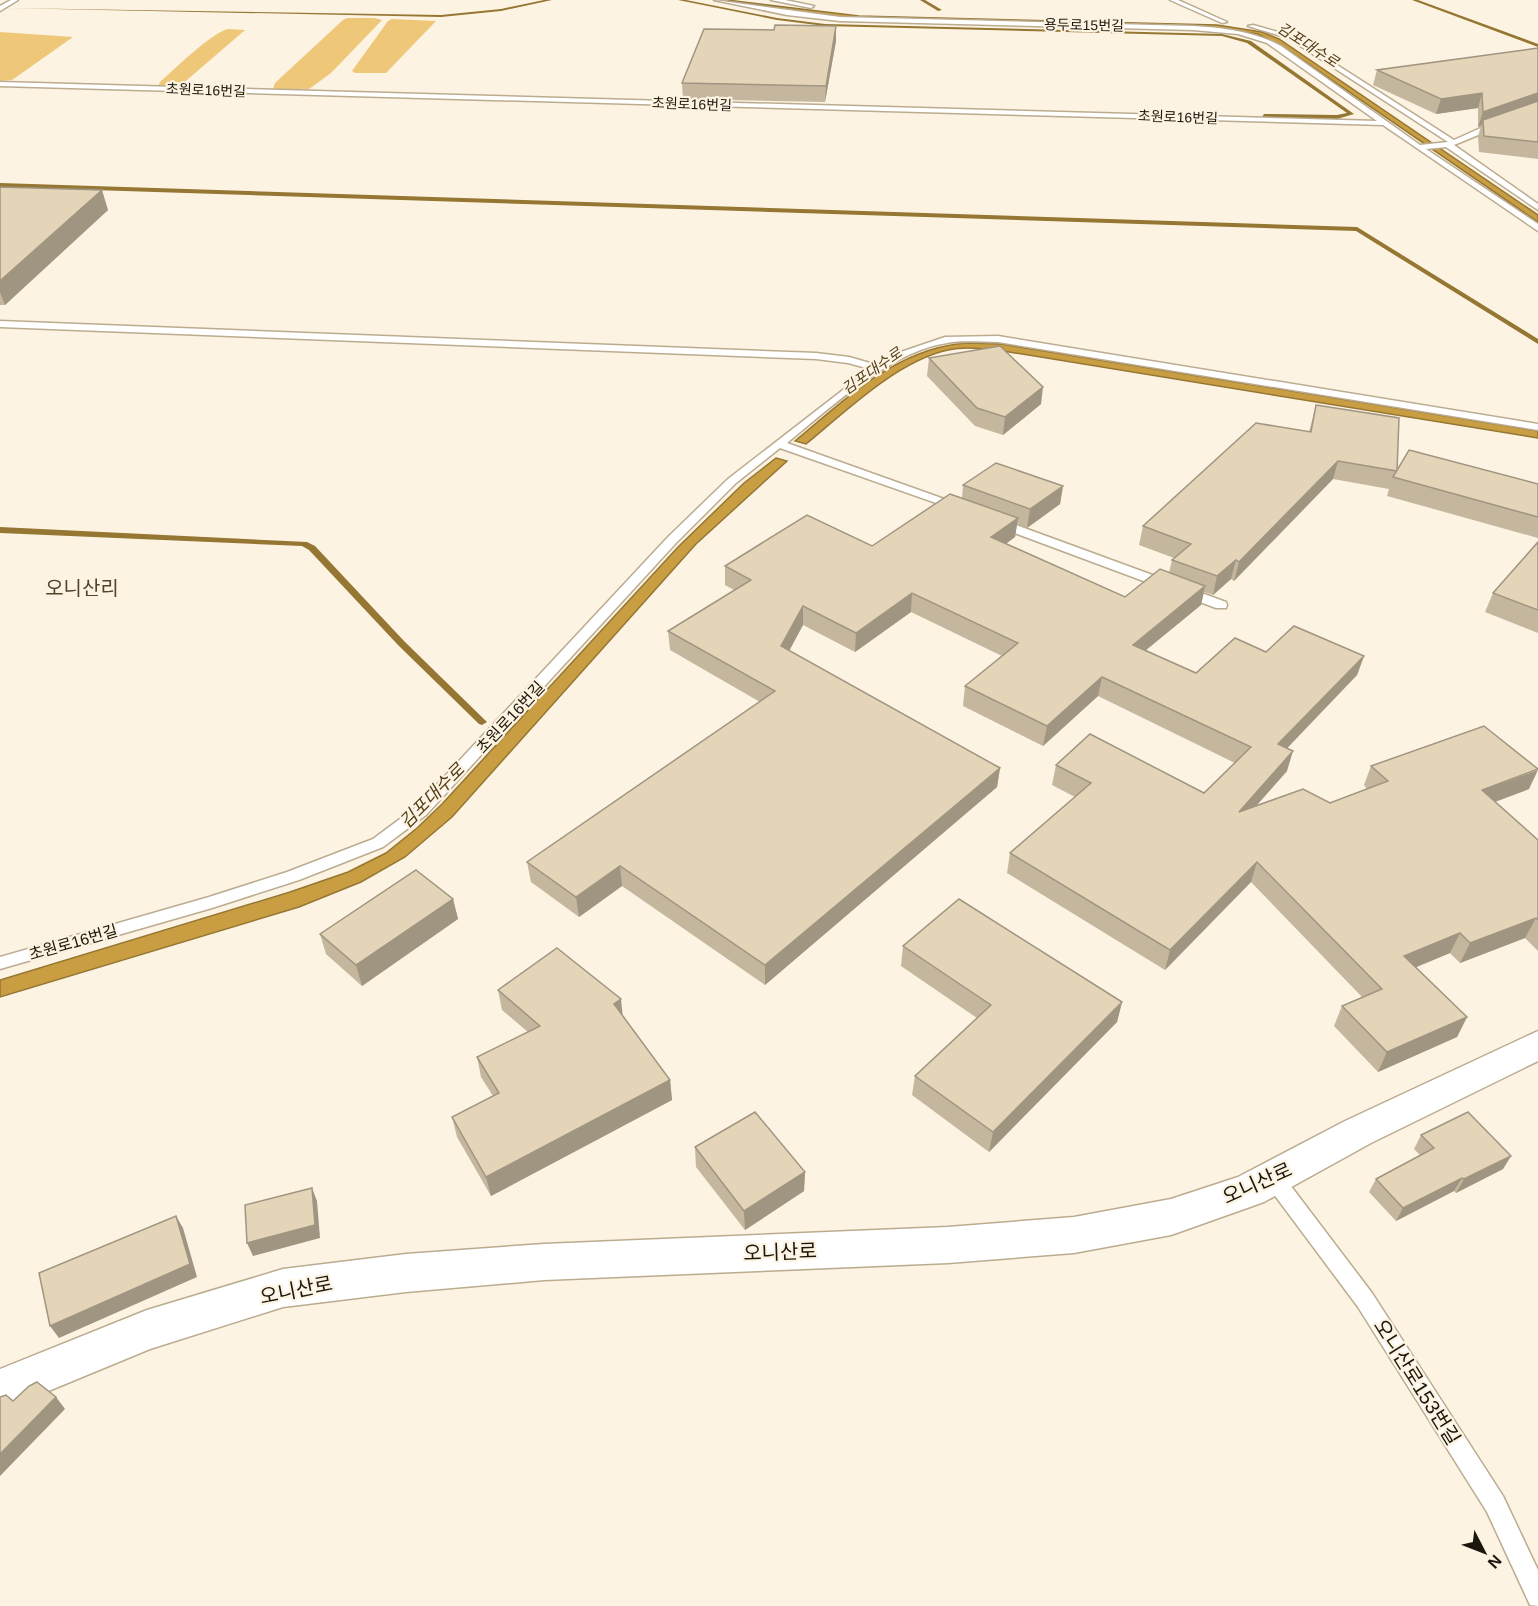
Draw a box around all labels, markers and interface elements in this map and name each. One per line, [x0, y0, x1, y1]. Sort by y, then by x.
street label: 용두로15번길 [1044, 16, 1124, 34]
water label: 김포대수로 [1275, 19, 1343, 71]
street label: 초원로16번길 [166, 81, 246, 99]
street label: 초원로16번길 [652, 95, 732, 113]
street label: 초원로16번길 [1138, 108, 1218, 126]
water label: 김포대수로 [839, 343, 906, 397]
district label: 오니산리 [45, 577, 119, 599]
street label: 초원로16번길 [473, 678, 548, 757]
water label: 김포대수로 [396, 759, 469, 832]
street label: 초원로16번길 [27, 922, 119, 963]
street label: 오니산로 [1219, 1158, 1295, 1208]
street label: 오니산로 [743, 1240, 817, 1264]
street label: 오니산로 [258, 1272, 334, 1308]
street label: 오니산로153번길 [1370, 1315, 1464, 1449]
north arrow [1454, 1522, 1514, 1582]
text: N [1485, 1552, 1505, 1572]

